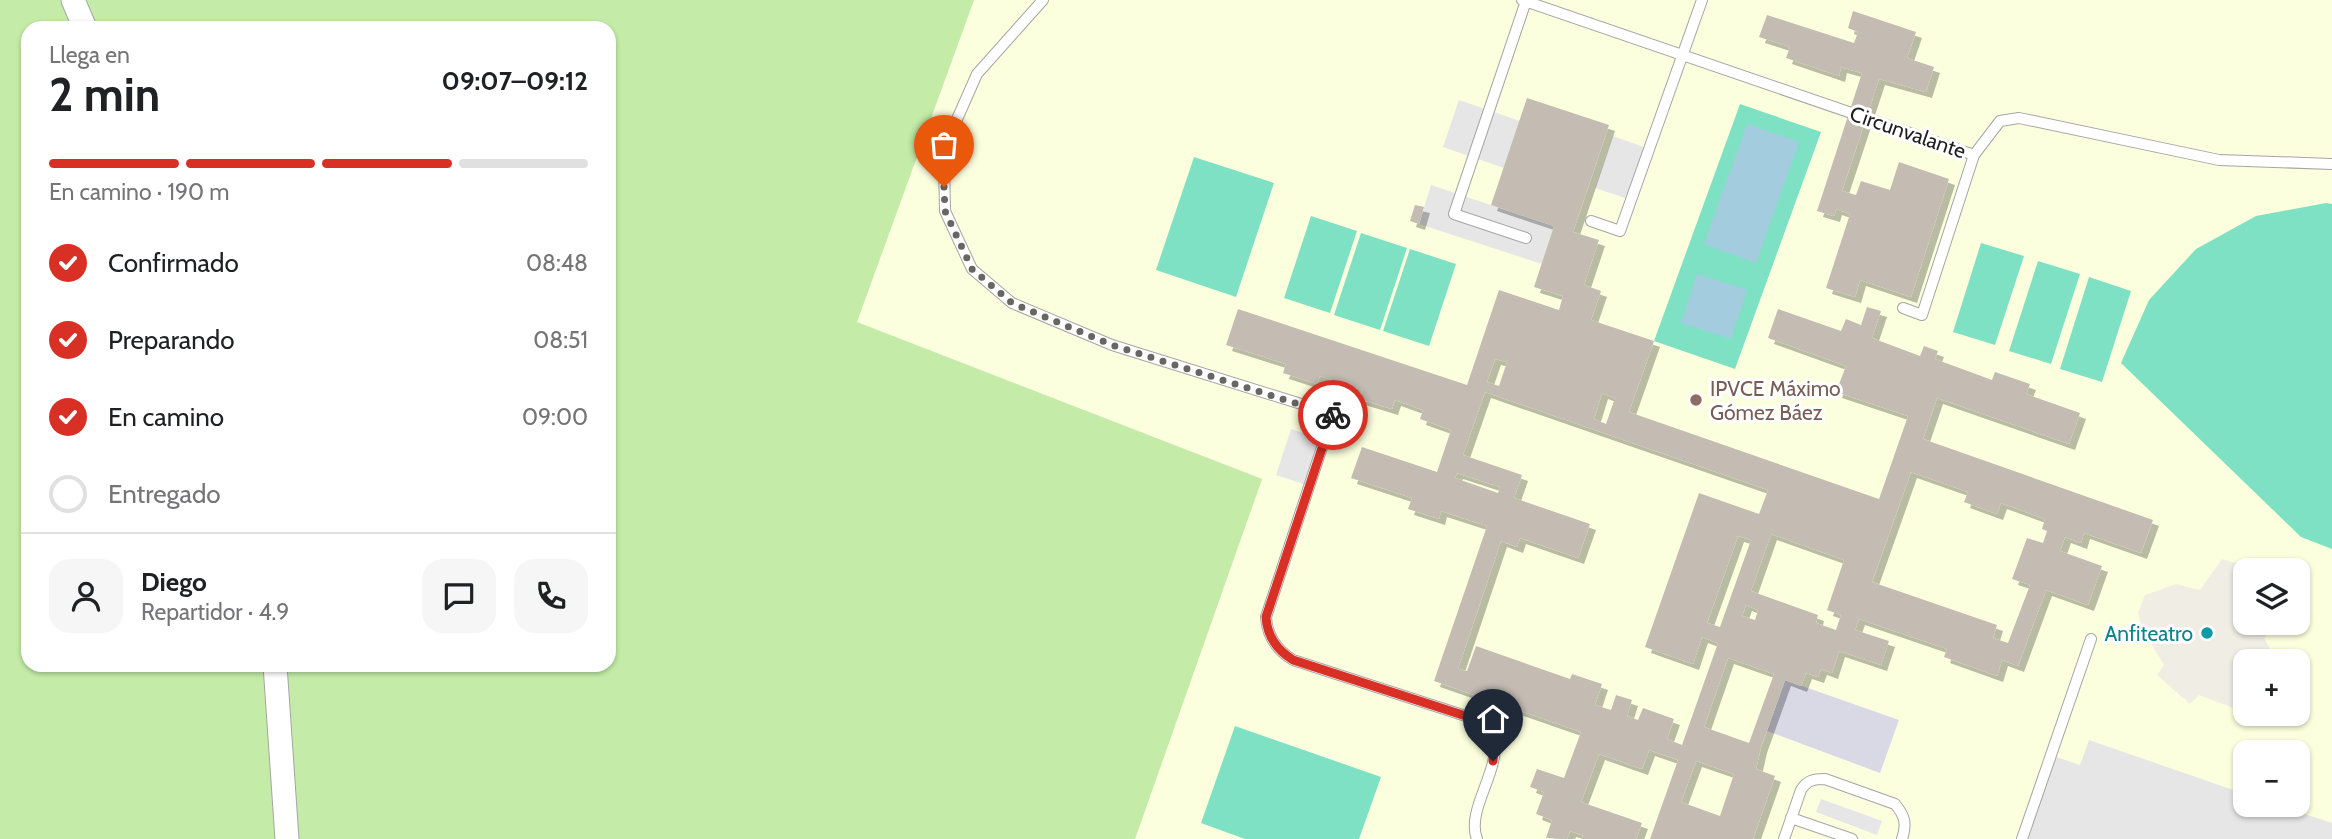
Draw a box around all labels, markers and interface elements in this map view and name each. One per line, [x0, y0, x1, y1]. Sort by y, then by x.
text: Llega en [49, 41, 130, 69]
text: 09:07–09:12 [442, 65, 588, 97]
text: 2 min [49, 67, 160, 123]
street label: Circunvalante [1847, 100, 1970, 164]
pin [914, 115, 974, 187]
icon: bag [925, 126, 963, 164]
text: En camino · 190 m [49, 178, 229, 206]
icon: check [49, 244, 87, 282]
text: Confirmado [108, 247, 239, 279]
text: 08:48 [526, 249, 588, 277]
icon: check [49, 321, 87, 359]
text: Preparando [108, 324, 235, 356]
text: 08:51 [533, 326, 588, 354]
place label: IPVCE Máximo Gómez Báez [1710, 376, 1841, 425]
courier [1298, 380, 1368, 450]
marker: IPVCE Máximo Gómez Báez [1688, 392, 1704, 408]
icon: bike [1314, 396, 1352, 434]
icon: check [49, 398, 87, 436]
text: En camino [108, 401, 224, 433]
text: 09:00 [522, 403, 588, 431]
text: Entregado [108, 478, 221, 510]
map controls [2233, 558, 2310, 817]
button: layers [2233, 558, 2310, 635]
button: person [49, 559, 123, 633]
button: chat [422, 559, 496, 633]
button: phone [514, 559, 588, 633]
text: Diego [141, 566, 207, 598]
text: Repartidor · 4.9 [141, 598, 289, 626]
place label: Anfiteatro [2104, 621, 2193, 646]
marker: Anfiteatro [2199, 625, 2215, 641]
button: + [2233, 649, 2310, 726]
pin [1463, 689, 1523, 761]
icon: home [1474, 700, 1512, 738]
button: − [2233, 740, 2310, 817]

